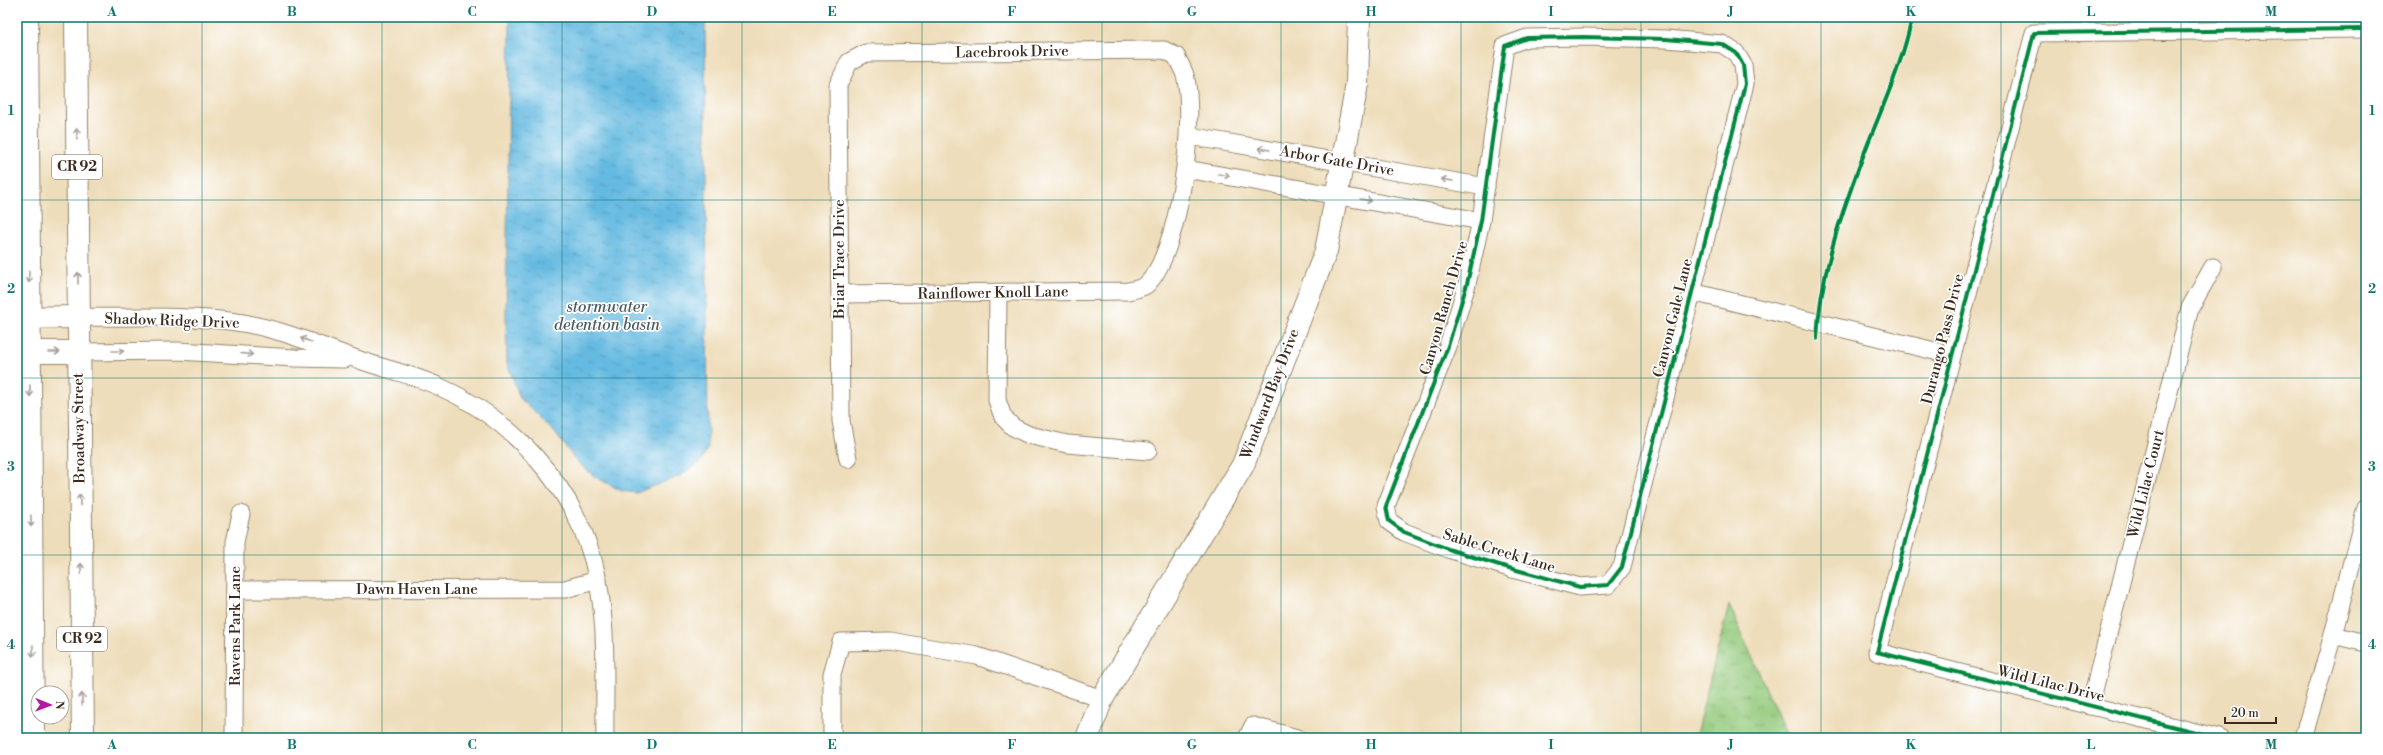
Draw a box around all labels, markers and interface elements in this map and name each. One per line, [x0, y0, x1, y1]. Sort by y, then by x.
text: A [106, 4, 117, 20]
text: B [287, 4, 297, 20]
text: C [467, 4, 477, 20]
text: D [647, 4, 657, 20]
text: E [827, 4, 837, 20]
text: F [1007, 4, 1017, 20]
text: G [1187, 4, 1198, 20]
text: H [1366, 4, 1377, 20]
text: I [1548, 4, 1554, 20]
text: J [1726, 4, 1734, 20]
text: K [1906, 4, 1917, 20]
text: L [2087, 4, 2096, 20]
text: M [2265, 4, 2277, 20]
street label: Lacebrook Drive [955, 42, 1069, 62]
text: 1 [8, 103, 15, 119]
text: 1 [2369, 103, 2376, 119]
one-way arrow [73, 128, 81, 141]
street label: Arbor Gate Drive [1277, 141, 1396, 180]
one-way arrow [1258, 145, 1271, 153]
road number: CR 92 [52, 155, 102, 179]
one-way arrow [1217, 171, 1230, 179]
one-way arrow [1441, 176, 1454, 184]
one-way arrow [1359, 196, 1372, 204]
street label: Briar Trace Drive [830, 199, 849, 320]
street label: Canyon Ranch Drive [1416, 239, 1472, 377]
street label: Canyon Gale Lane [1649, 257, 1697, 379]
one-way arrow [25, 270, 33, 283]
one-way arrow [74, 272, 82, 285]
street label: Durango Pass Drive [1918, 272, 1968, 406]
text: 2 [7, 281, 15, 297]
text: 2 [2368, 281, 2376, 297]
street label: Rainflower Knoll Lane [917, 282, 1069, 304]
water label: stormwater detention basin [554, 297, 661, 335]
street label: Shadow Ridge Drive [104, 309, 240, 333]
street label: Windward Bay Drive [1236, 326, 1304, 463]
one-way arrow [300, 336, 313, 343]
one-way arrow [111, 347, 124, 355]
one-way arrow [47, 348, 60, 356]
one-way arrow [240, 351, 253, 358]
street label: Broadway Street [69, 372, 89, 484]
one-way arrow [26, 384, 34, 397]
street label: Wild Lilac Court [2123, 427, 2169, 541]
text: 3 [7, 459, 15, 475]
text: 3 [2368, 459, 2376, 475]
one-way arrow [76, 494, 84, 507]
one-way arrow [27, 514, 35, 527]
street label: Sable Creek Lane [1440, 525, 1558, 577]
one-way arrow [77, 563, 85, 576]
street label: Ravens Park Lane [226, 566, 245, 686]
street label: Dawn Haven Lane [356, 580, 478, 599]
road number: CR 92 [57, 627, 107, 651]
text: 4 [7, 637, 16, 653]
text: 4 [2368, 637, 2377, 653]
one-way arrow [29, 644, 36, 657]
street label: Wild Lilac Drive [1994, 661, 2107, 707]
north arrow [30, 685, 70, 725]
one-way arrow [79, 693, 86, 706]
scale bar [2225, 699, 2276, 725]
text: N [52, 701, 66, 710]
text: 20 m [2231, 706, 2259, 721]
text: A [106, 737, 117, 753]
text: B [287, 737, 297, 753]
text: C [467, 737, 477, 753]
text: D [647, 737, 657, 753]
text: E [827, 737, 837, 753]
text: F [1007, 737, 1017, 753]
text: G [1187, 737, 1198, 753]
text: H [1366, 737, 1377, 753]
text: I [1548, 737, 1554, 753]
text: J [1726, 737, 1734, 753]
text: K [1906, 737, 1917, 753]
text: L [2087, 737, 2096, 753]
text: M [2265, 737, 2277, 753]

